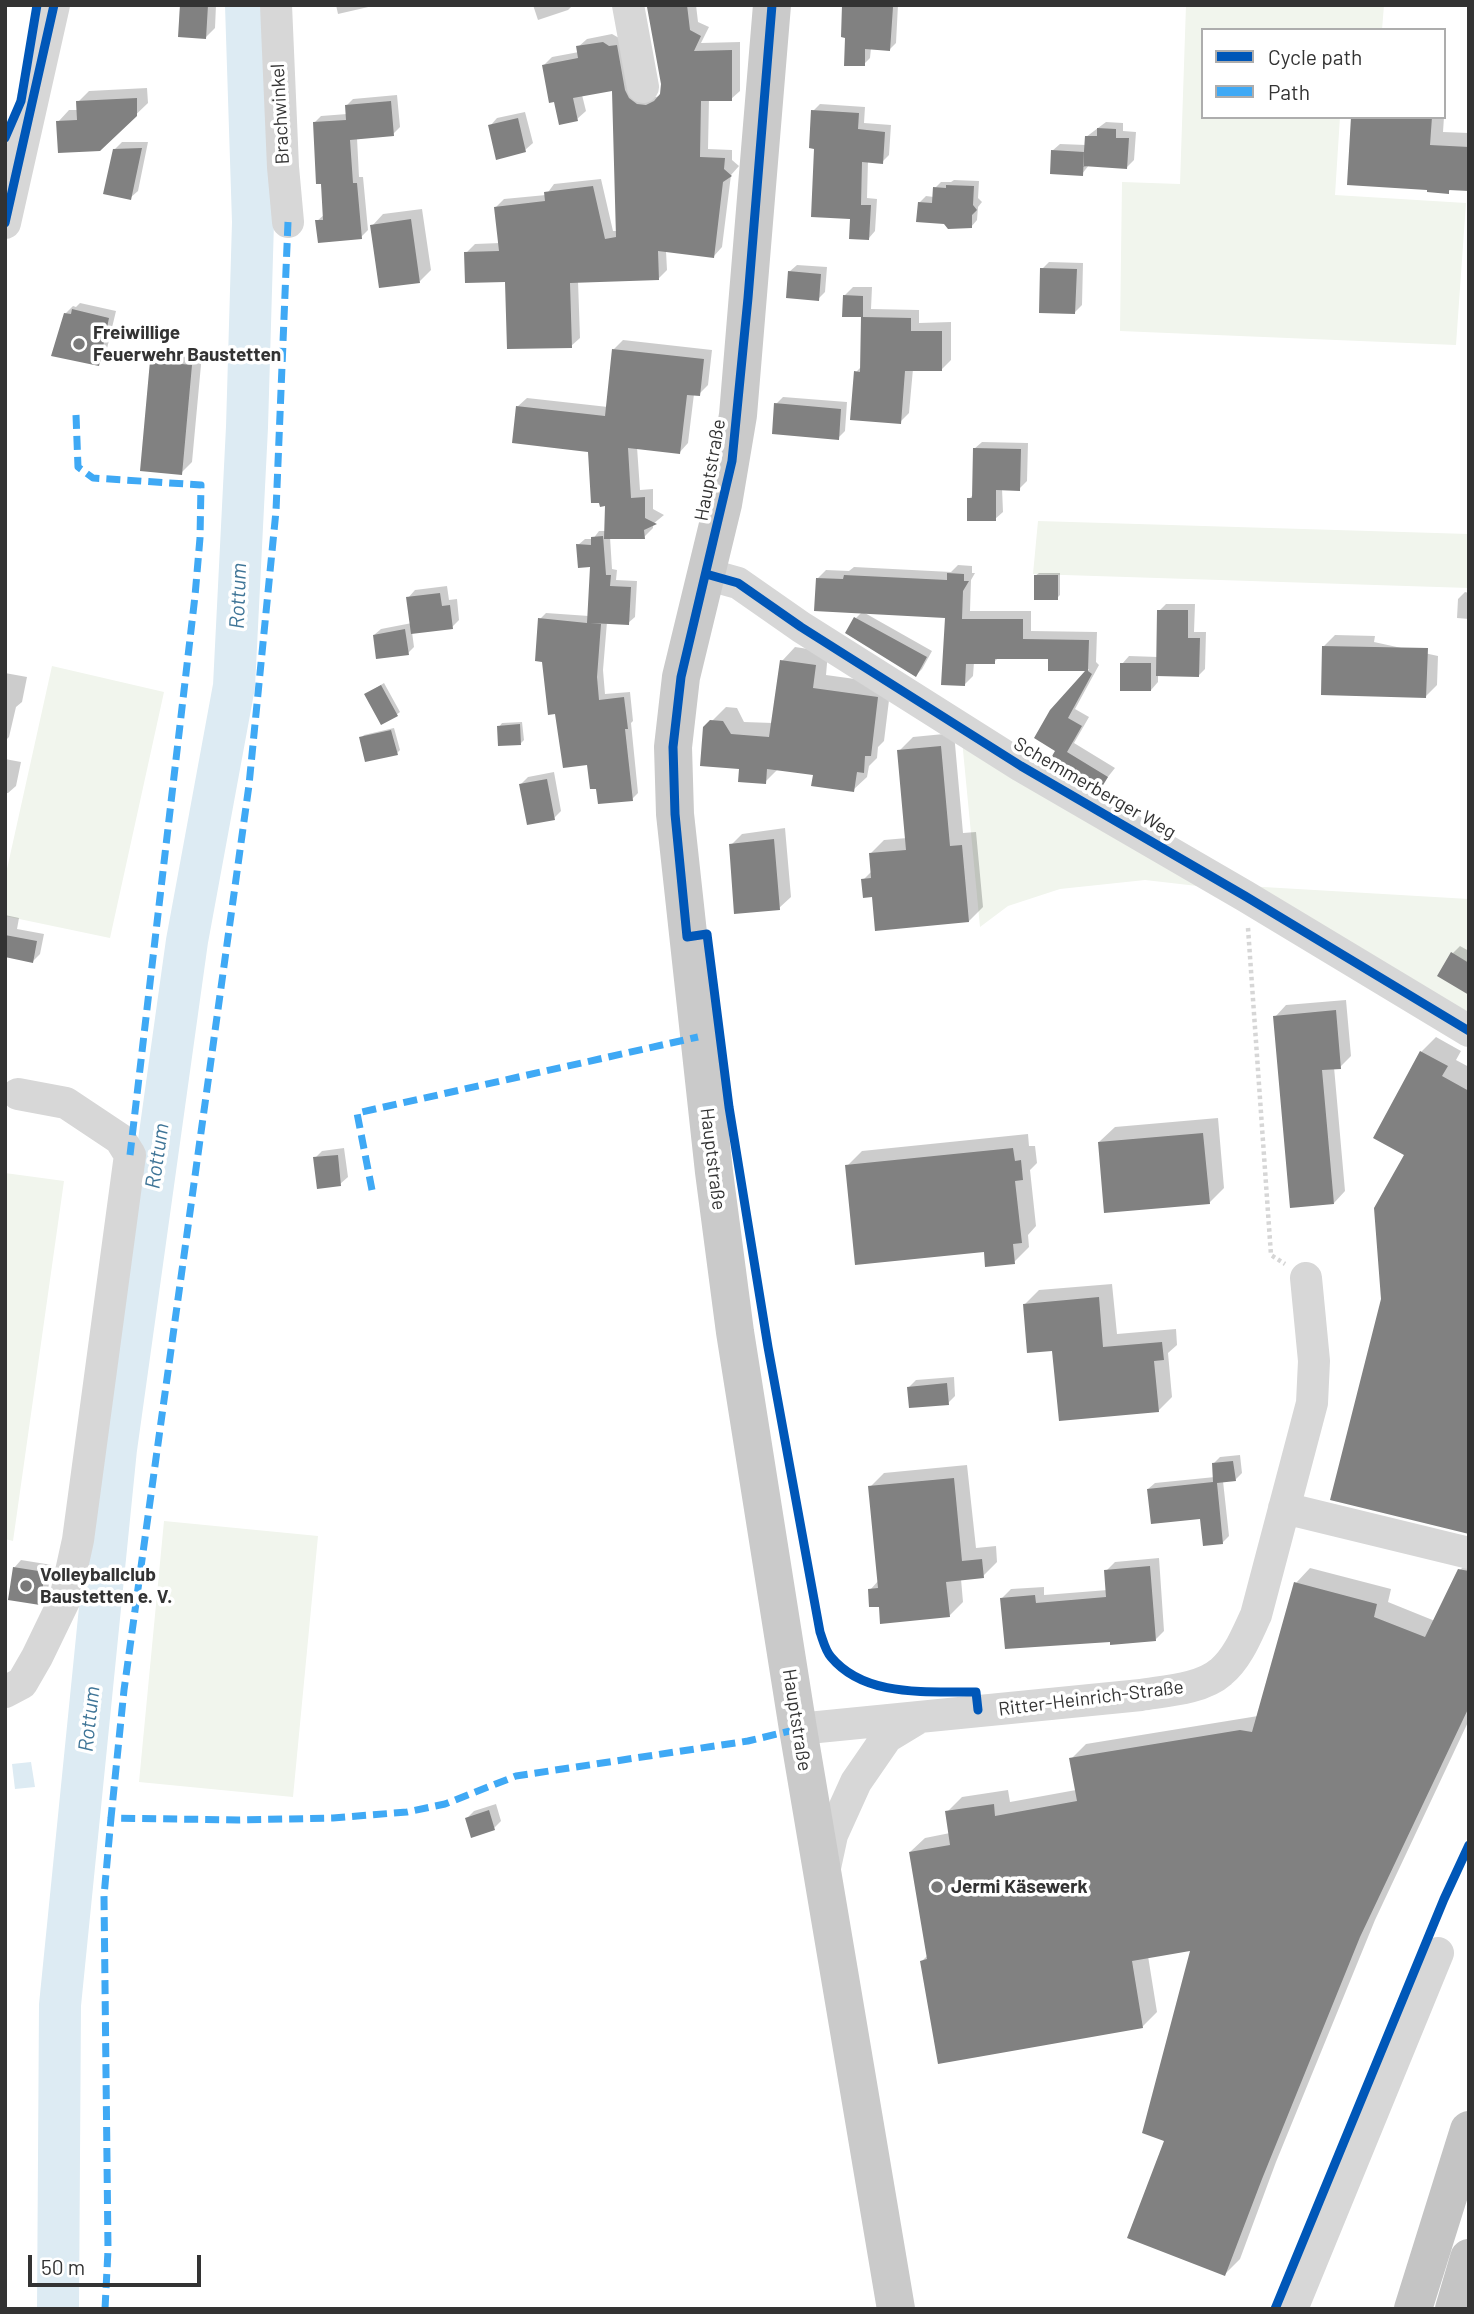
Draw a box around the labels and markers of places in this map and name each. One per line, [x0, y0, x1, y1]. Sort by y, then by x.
place label: Freiwillige Feuerwehr Baustetten [93, 322, 281, 366]
marker: Freiwillige Feuerwehr Baustetten [71, 336, 87, 352]
place label: Volleyballclub Baustetten e. V. [40, 1564, 172, 1608]
marker: Volleyballclub Baustetten e. V. [18, 1578, 34, 1594]
place label: Jermi Käsewerk [951, 1876, 1088, 1898]
marker: Jermi Käsewerk [929, 1879, 945, 1895]

